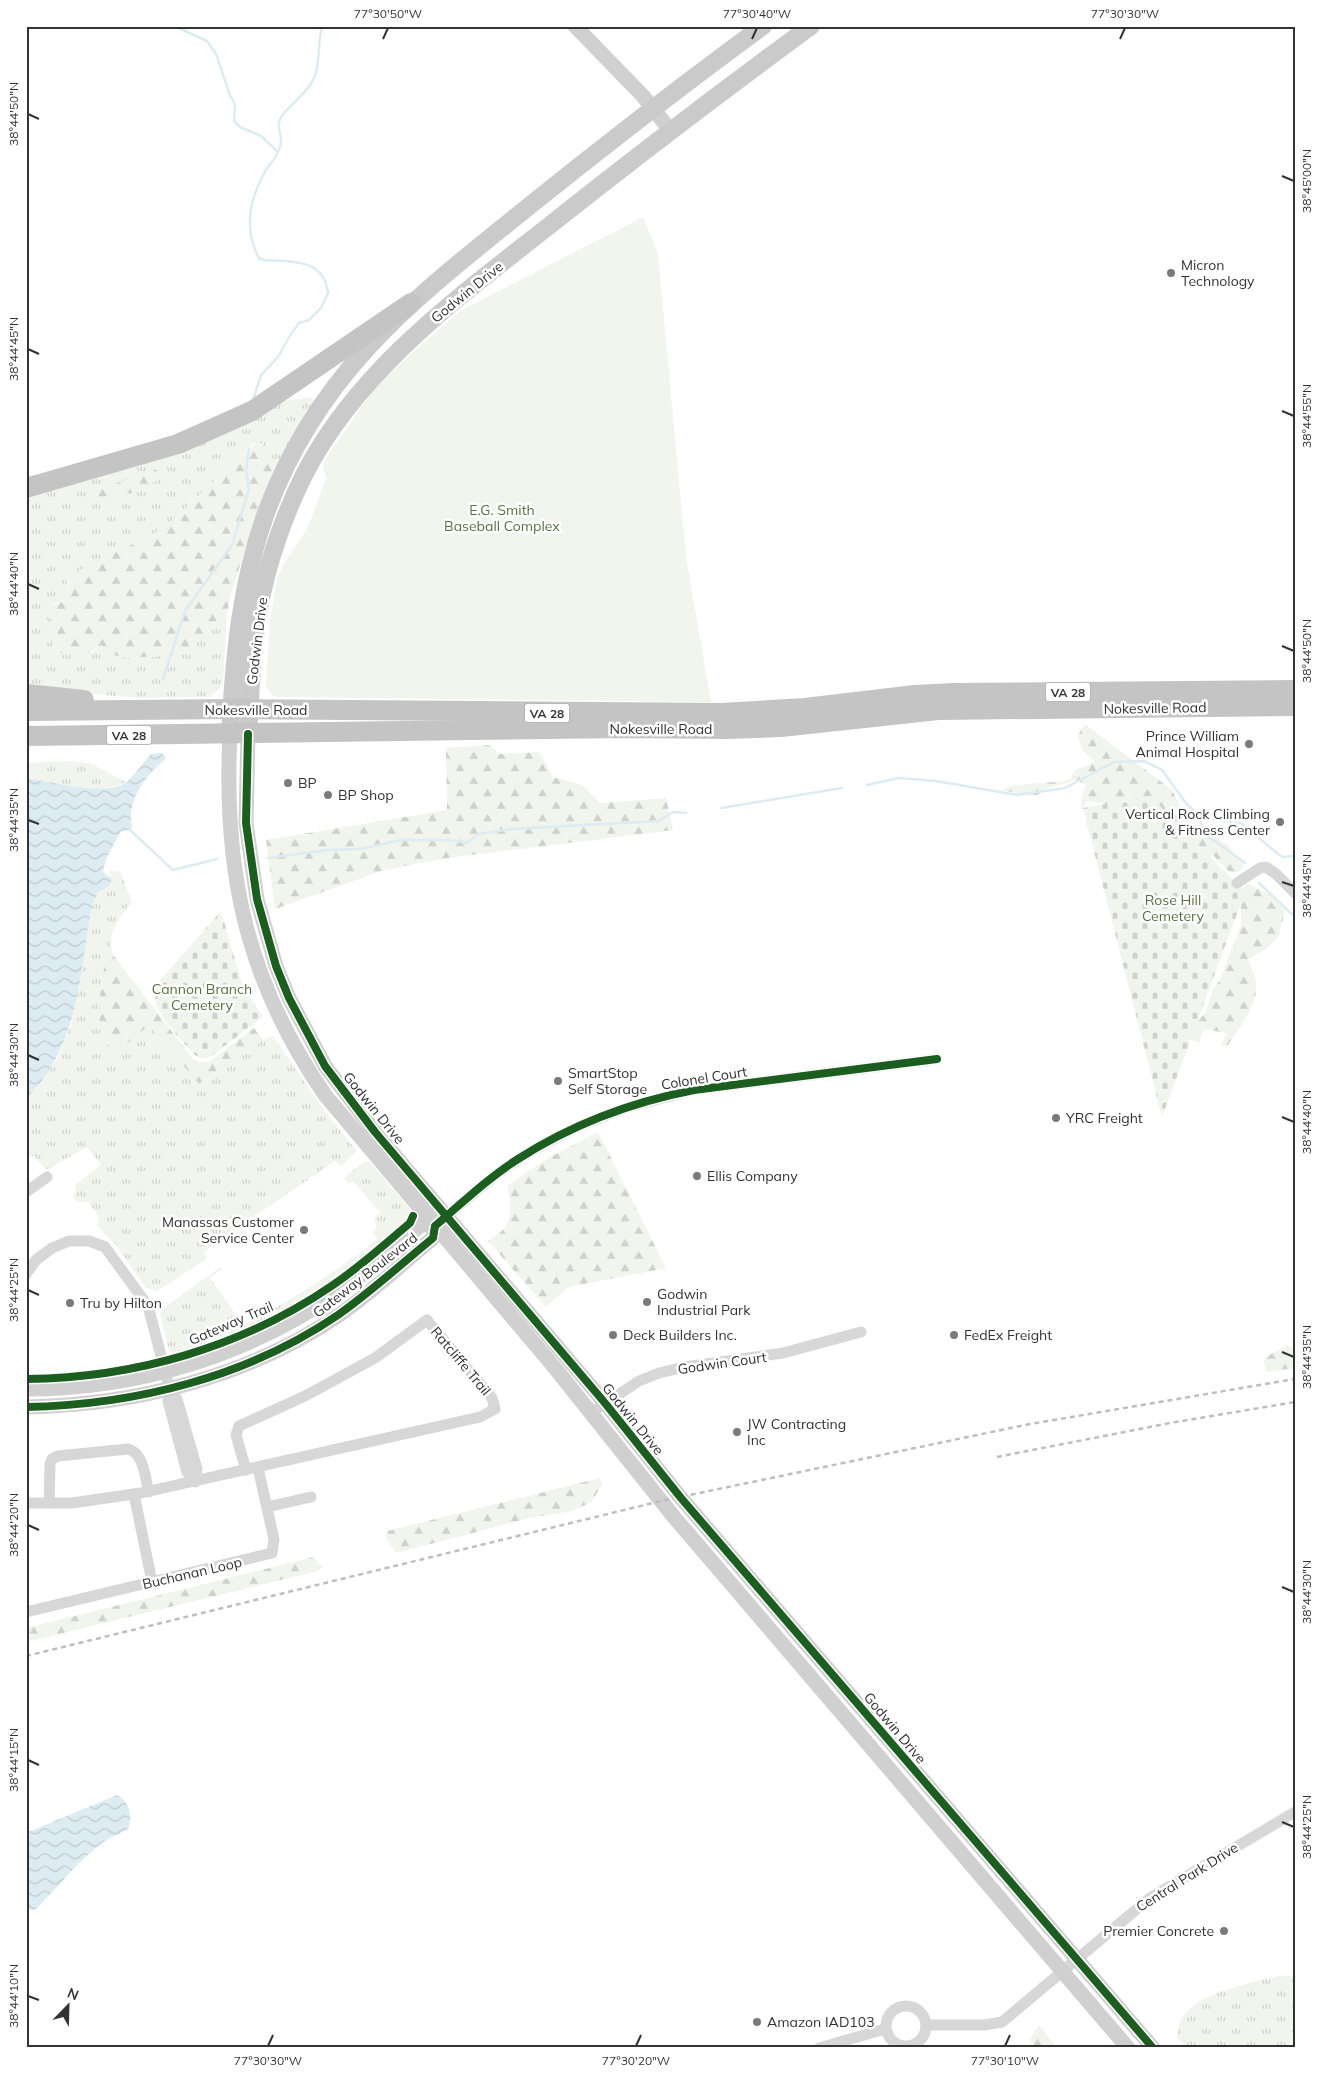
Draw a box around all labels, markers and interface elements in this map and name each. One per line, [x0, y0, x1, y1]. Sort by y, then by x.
text: 77°30'50"W [354, 6, 422, 21]
text: 77°30'40"W [723, 6, 791, 21]
text: 77°30'30"W [1091, 6, 1159, 21]
text: 38°44'50"N [6, 82, 21, 146]
text: 38°45'00"N [1299, 149, 1314, 213]
place label: Micron Technology [1181, 256, 1255, 290]
street label: Godwin Drive [427, 257, 507, 327]
marker: Micron Technology [1165, 267, 1177, 279]
text: 38°44'45"N [6, 317, 21, 381]
text: 38°44'55"N [1299, 384, 1314, 448]
park label: E.G. Smith Baseball Complex [444, 501, 560, 535]
text: 38°44'40"N [6, 552, 21, 616]
street label: Godwin Drive [243, 596, 271, 686]
text: 38°44'50"N [1299, 619, 1314, 683]
road number: VA 28 [1046, 682, 1090, 702]
street label: Nokesville Road [1103, 698, 1207, 718]
street label: Nokesville Road [205, 701, 307, 719]
road number: VA 28 [524, 704, 570, 722]
street label: Nokesville Road [610, 720, 712, 738]
road number: VA 28 [106, 726, 152, 744]
place label: Prince William Animal Hospital [1135, 727, 1239, 761]
marker: Prince William Animal Hospital [1243, 738, 1255, 750]
place label: BP [298, 774, 317, 792]
marker: BP [282, 777, 294, 789]
place label: BP Shop [338, 786, 394, 804]
text: 38°44'35"N [6, 788, 21, 852]
marker: BP Shop [322, 789, 334, 801]
place label: Vertical Rock Climbing & Fitness Center [1125, 805, 1271, 839]
marker: Vertical Rock Climbing & Fitness Center [1274, 816, 1286, 828]
text: 38°44'45"N [1299, 854, 1314, 918]
park label: Rose Hill Cemetery [1142, 891, 1205, 925]
park label: Cannon Branch Cemetery [152, 980, 252, 1014]
text: 38°44'30"N [6, 1023, 21, 1087]
street label: Colonel Court [660, 1062, 748, 1094]
place label: SmartStop Self Storage [568, 1064, 647, 1098]
street label: Godwin Drive [339, 1068, 409, 1148]
marker: SmartStop Self Storage [552, 1075, 564, 1087]
text: 38°44'40"N [1299, 1090, 1314, 1154]
place label: YRC Freight [1065, 1109, 1143, 1127]
marker: YRC Freight [1050, 1112, 1062, 1124]
place label: Ellis Company [707, 1167, 798, 1185]
marker: Ellis Company [691, 1170, 703, 1182]
place label: Manassas Customer Service Center [162, 1213, 295, 1247]
marker: Manassas Customer Service Center [298, 1224, 310, 1236]
street label: Gateway Boulevard [309, 1229, 421, 1321]
text: 38°44'25"N [6, 1258, 21, 1322]
place label: Godwin Industrial Park [657, 1285, 751, 1319]
place label: Tru by Hilton [80, 1294, 162, 1312]
marker: Godwin Industrial Park [641, 1296, 653, 1308]
marker: Tru by Hilton [64, 1297, 76, 1309]
street label: Gateway Trail [186, 1297, 276, 1349]
street label: Ratcliffe Trail [427, 1323, 495, 1399]
text: 38°44'35"N [1299, 1325, 1314, 1389]
place label: Deck Builders Inc. [623, 1326, 737, 1344]
place label: FedEx Freight [964, 1326, 1052, 1344]
marker: Deck Builders Inc. [607, 1329, 619, 1341]
marker: FedEx Freight [948, 1329, 960, 1341]
street label: Godwin Court [676, 1348, 768, 1378]
street label: Godwin Drive [598, 1379, 668, 1459]
place label: JW Contracting Inc [747, 1415, 846, 1449]
marker: JW Contracting Inc [731, 1426, 743, 1438]
text: 38°44'20"N [6, 1493, 21, 1557]
street label: Buchanan Loop [141, 1553, 243, 1593]
text: 38°44'30"N [1299, 1560, 1314, 1624]
street label: Godwin Drive [860, 1689, 930, 1767]
text: 38°44'15"N [6, 1728, 21, 1792]
text: 38°44'25"N [1299, 1795, 1314, 1859]
street label: Central Park Drive [1133, 1838, 1241, 1916]
place label: Premier Concrete [1103, 1922, 1214, 1940]
marker: Premier Concrete [1218, 1925, 1230, 1937]
text: 38°44'10"N [6, 1964, 21, 2028]
north arrow [42, 1982, 92, 2032]
text: N [65, 1984, 81, 2004]
place label: Amazon IAD103 [767, 2013, 875, 2031]
marker: Amazon IAD103 [751, 2016, 763, 2028]
text: 77°30'30"W [234, 2053, 302, 2068]
text: 77°30'20"W [602, 2053, 670, 2068]
text: 77°30'10"W [971, 2053, 1039, 2068]

